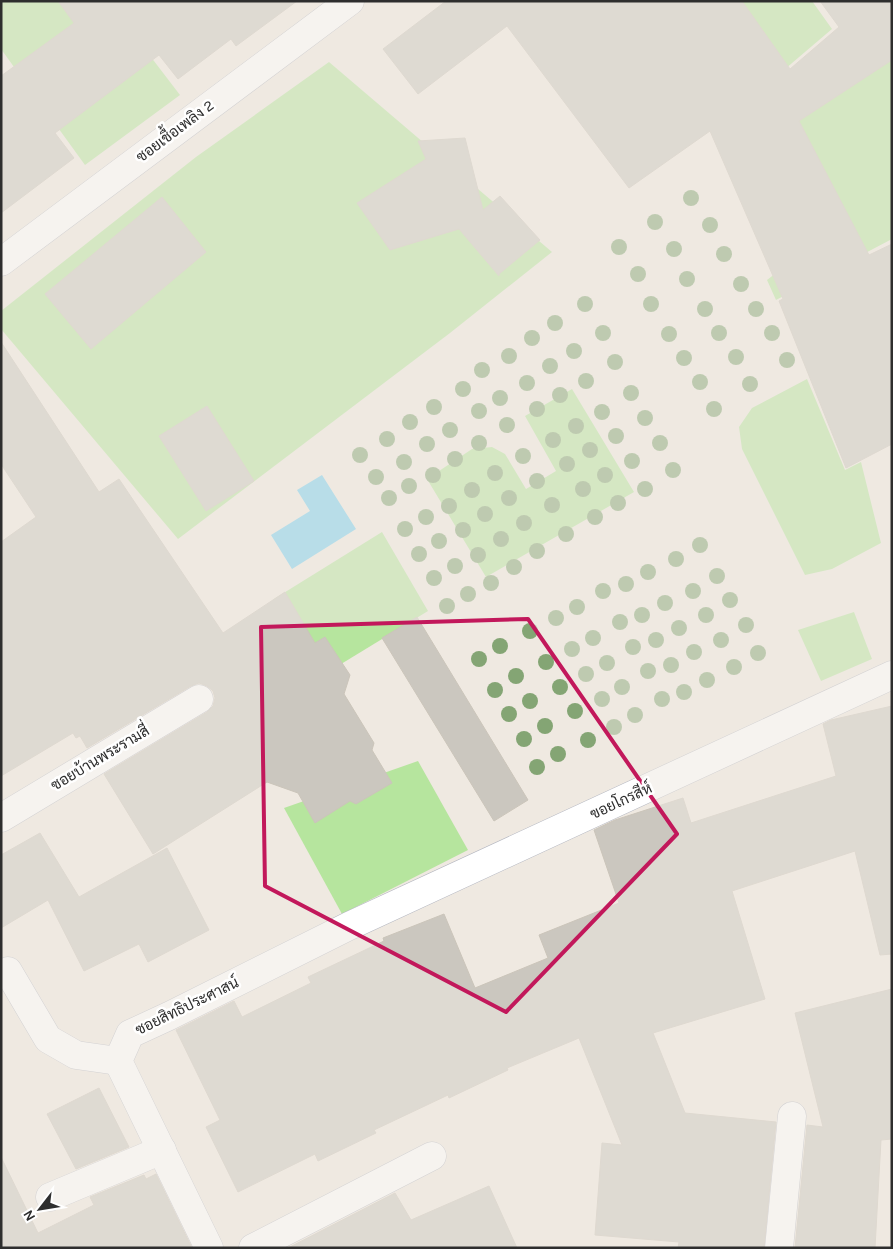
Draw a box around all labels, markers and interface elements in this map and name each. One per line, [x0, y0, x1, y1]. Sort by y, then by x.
street label: ซอยเชื้อเพลิง 2 [129, 91, 217, 166]
street label: ซอยบ้านพระรามสี่ [44, 716, 152, 794]
street label: ฃอยโกรสีห์ [587, 778, 655, 823]
street label: ซอยสิทธิประศาสน์ [132, 972, 242, 1039]
north arrow [15, 1184, 65, 1234]
text: N [19, 1207, 39, 1224]

